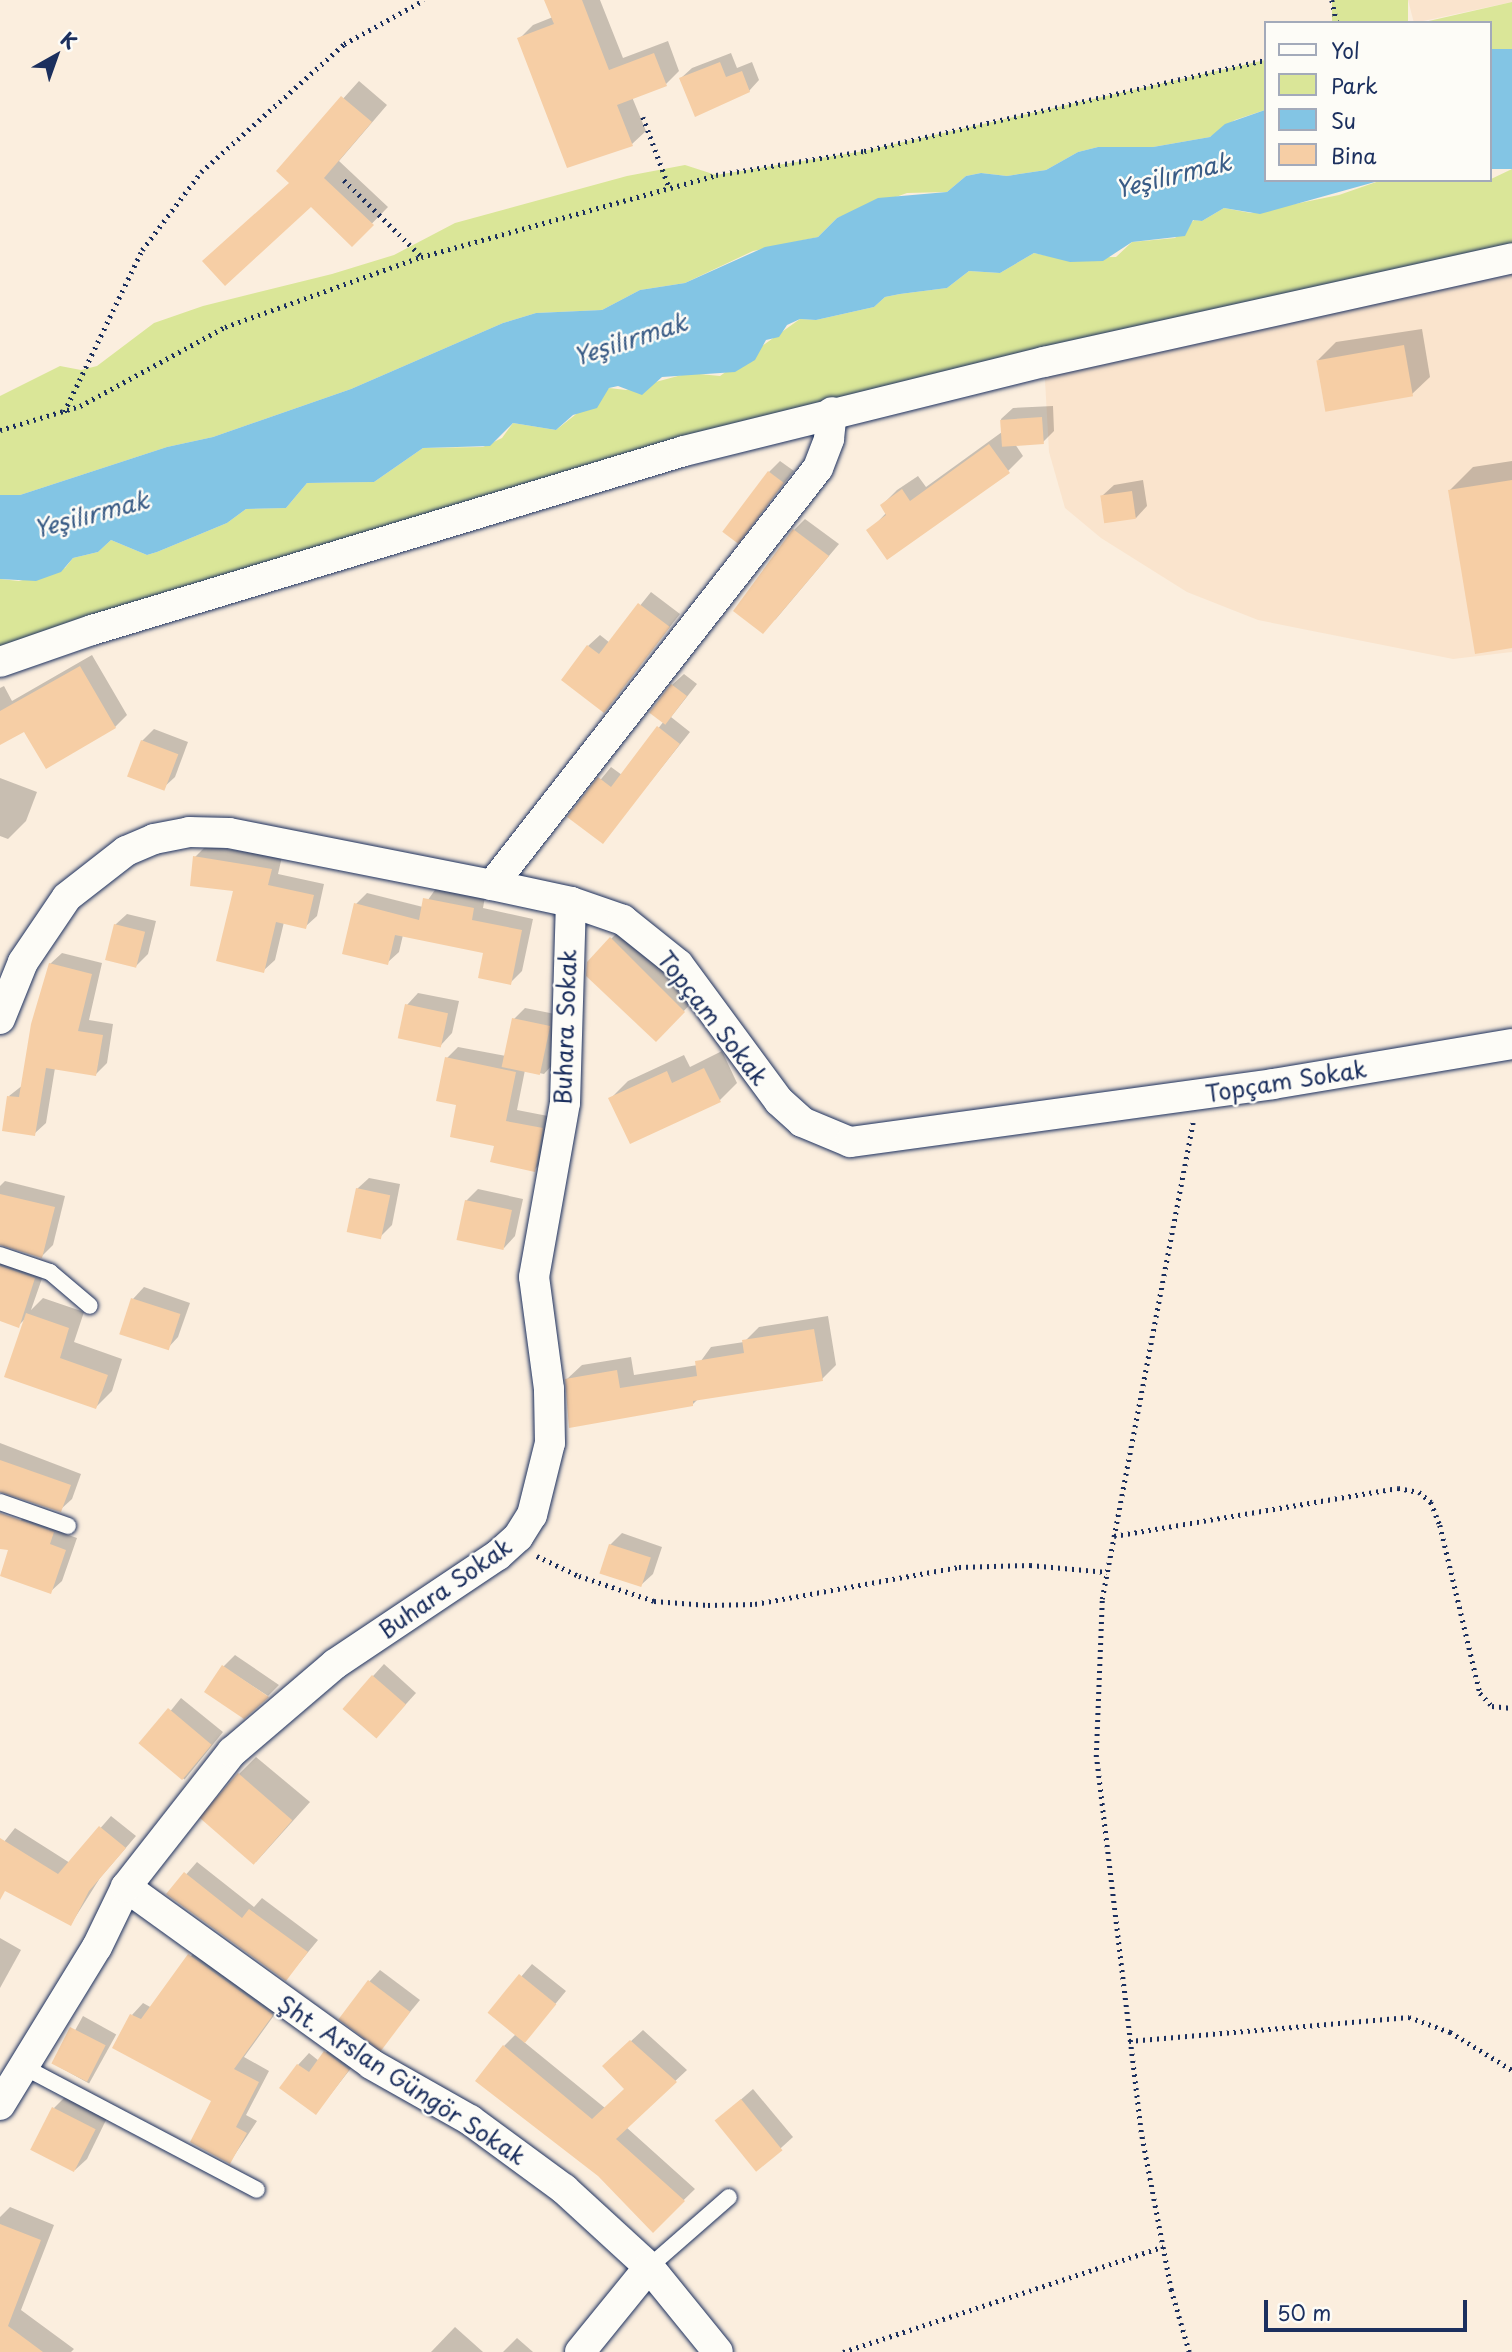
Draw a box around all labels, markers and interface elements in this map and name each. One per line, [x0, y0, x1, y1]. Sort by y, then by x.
north arrow [21, 21, 91, 91]
legend [1264, 21, 1491, 182]
text: K [55, 25, 84, 55]
text: Yol [1331, 34, 1360, 66]
text: Park [1331, 69, 1378, 101]
text: Su [1331, 104, 1356, 136]
text: Bina [1331, 139, 1376, 171]
water label: Yeşilırmak [1112, 147, 1234, 203]
water label: Yeşilırmak [569, 307, 691, 371]
water label: Yeşilırmak [30, 485, 152, 543]
street label: Topçam Sokak [652, 945, 774, 1091]
street label: Buhara Sokak [548, 948, 582, 1106]
street label: Topçam Sokak [1204, 1055, 1368, 1107]
street label: Buhara Sokak [373, 1532, 517, 1644]
street label: Şht. Arslan Güngör Sokak [272, 1989, 532, 2171]
scale bar [1267, 2286, 1470, 2330]
text: 50 m [1277, 2296, 1331, 2328]

